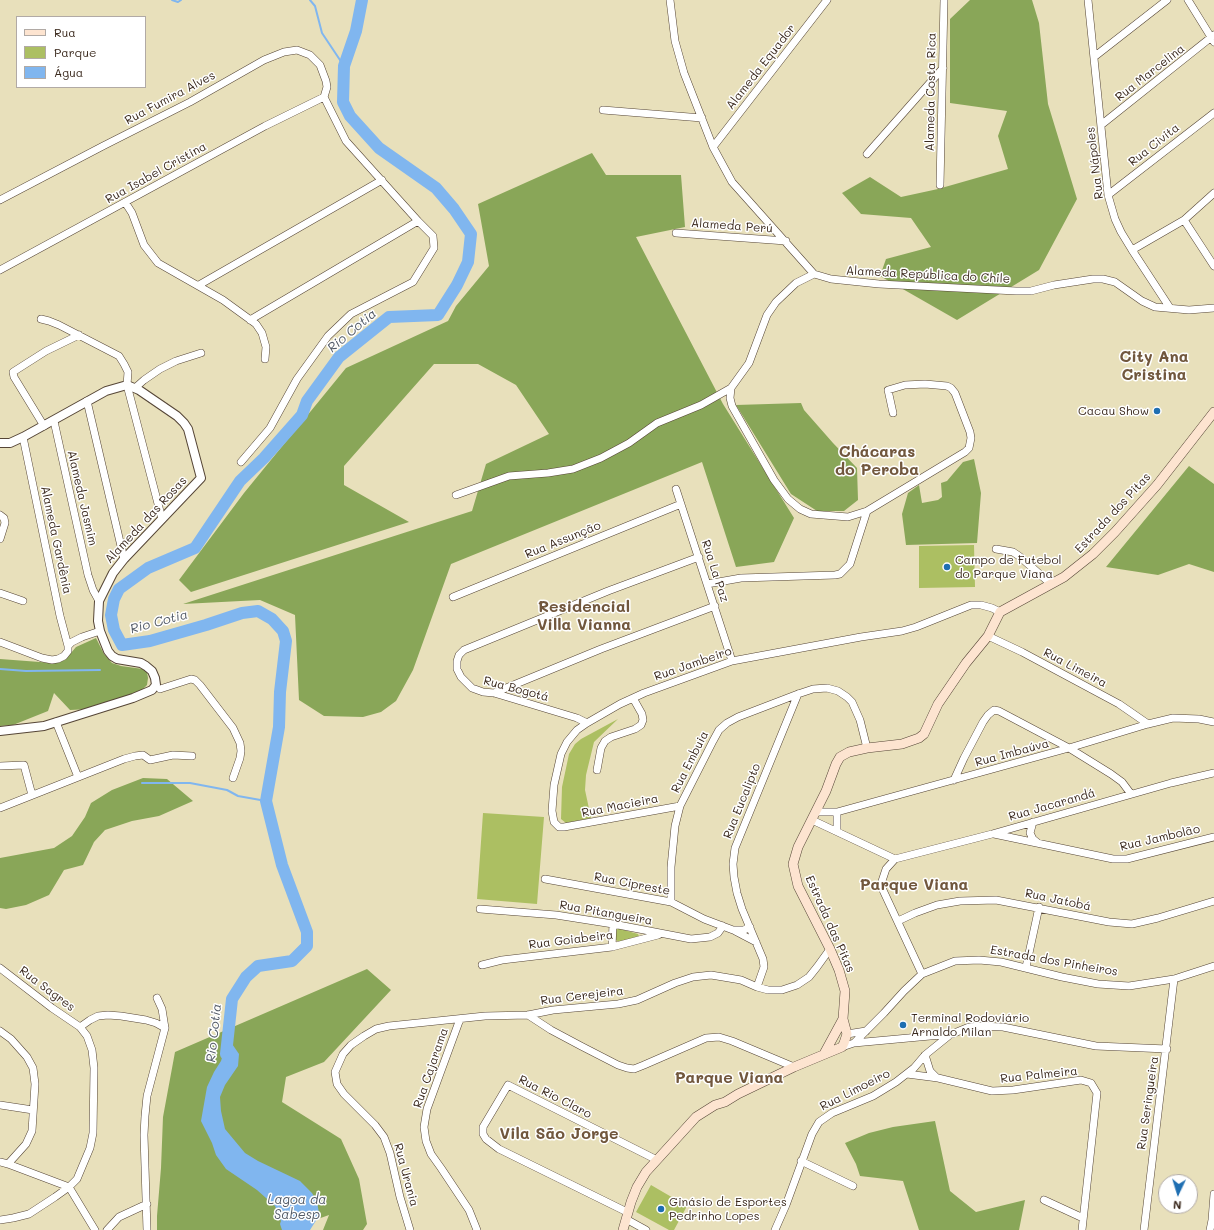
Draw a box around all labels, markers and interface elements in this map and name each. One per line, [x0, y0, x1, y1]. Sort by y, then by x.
legend [16, 16, 146, 88]
street label: Alameda Equador [723, 22, 799, 112]
text: Rua [54, 24, 76, 40]
street label: Alameda Costa Rica [923, 33, 939, 151]
street label: Rua Marcelina [1112, 41, 1188, 105]
text: Parque [54, 44, 97, 60]
text: Água [54, 64, 83, 80]
street label: Rua Fumira Alves [122, 68, 218, 128]
street label: Rua Civita [1126, 121, 1182, 169]
street label: Rua Nápoles [1083, 126, 1107, 200]
street label: Rua Isabel Cristina [103, 139, 209, 207]
street label: Alameda Perú [691, 216, 773, 236]
street label: Alameda República do Chile [845, 264, 1011, 286]
water label: Rio Cotia [324, 306, 380, 356]
district label: City Ana Cristina [1120, 347, 1188, 385]
place label: Cacau Show [1078, 404, 1149, 418]
marker: Cacau Show [1152, 406, 1162, 416]
district label: Chácaras do Peroba [835, 442, 919, 480]
street label: Alameda Jasmim [64, 449, 100, 547]
street label: Estrada dos Pitas [1072, 470, 1154, 556]
street label: Alameda das Rosas [102, 474, 190, 566]
street label: Alameda Gardênia [38, 485, 74, 595]
street label: Rua Assunção [523, 518, 603, 562]
street label: Rua La Paz [698, 538, 732, 604]
place label: Campo de Futebol do Parque Viana [955, 553, 1062, 581]
marker: Campo de Futebol do Parque Viana [942, 562, 952, 572]
district label: Residencial Villa Vianna [537, 597, 631, 635]
water label: Rio Cotia [129, 607, 189, 637]
street label: Rua Jambeiro [652, 644, 734, 684]
street label: Rua Limeira [1041, 645, 1109, 691]
street label: Rua Bogotá [482, 673, 550, 705]
street label: Rua Embuia [668, 729, 712, 795]
street label: Rua Imbaúva [973, 736, 1051, 770]
street label: Rua Eucalipto [720, 761, 764, 841]
street label: Rua Jacarandá [1007, 786, 1097, 824]
street label: Rua Macieira [580, 791, 660, 821]
street label: Rua Jambolão [1119, 822, 1201, 854]
street label: Rua Cipreste [593, 870, 671, 898]
street label: Estrada das Pitas [802, 873, 858, 975]
district label: Parque Viana [860, 875, 968, 895]
street label: Rua Jatobá [1024, 886, 1092, 914]
street label: Rua Pitangueira [558, 898, 654, 928]
street label: Rua Goiabeira [528, 928, 614, 952]
street label: Estrada dos Pinheiros [989, 943, 1119, 979]
street label: Rua Sagres [16, 963, 78, 1015]
street label: Rua Cerejeira [540, 984, 624, 1008]
water label: Rio Cotia [203, 1003, 225, 1063]
place label: Terminal Rodoviário Arnaldo Milan [911, 1011, 1029, 1039]
marker: Terminal Rodoviário Arnaldo Milan [898, 1020, 908, 1030]
street label: Rua Cajarama [411, 1026, 451, 1110]
street label: Rua Seringueira [1134, 1055, 1162, 1151]
street label: Rua Palmeira [1000, 1064, 1078, 1086]
street label: Rua Limoeiro [818, 1066, 892, 1114]
district label: Parque Viana [675, 1068, 783, 1088]
street label: Rua Rio Claro [516, 1072, 594, 1122]
district label: Vila São Jorge [500, 1124, 618, 1144]
street label: Rua Urania [391, 1142, 421, 1208]
north arrow [1158, 1174, 1198, 1214]
water label: Lagoa da Sabesp [268, 1192, 326, 1223]
place label: Ginásio de Esportes Pedrinho Lopes [669, 1195, 787, 1223]
text: N [1173, 1198, 1182, 1213]
marker: Ginásio de Esportes Pedrinho Lopes [656, 1204, 666, 1214]

